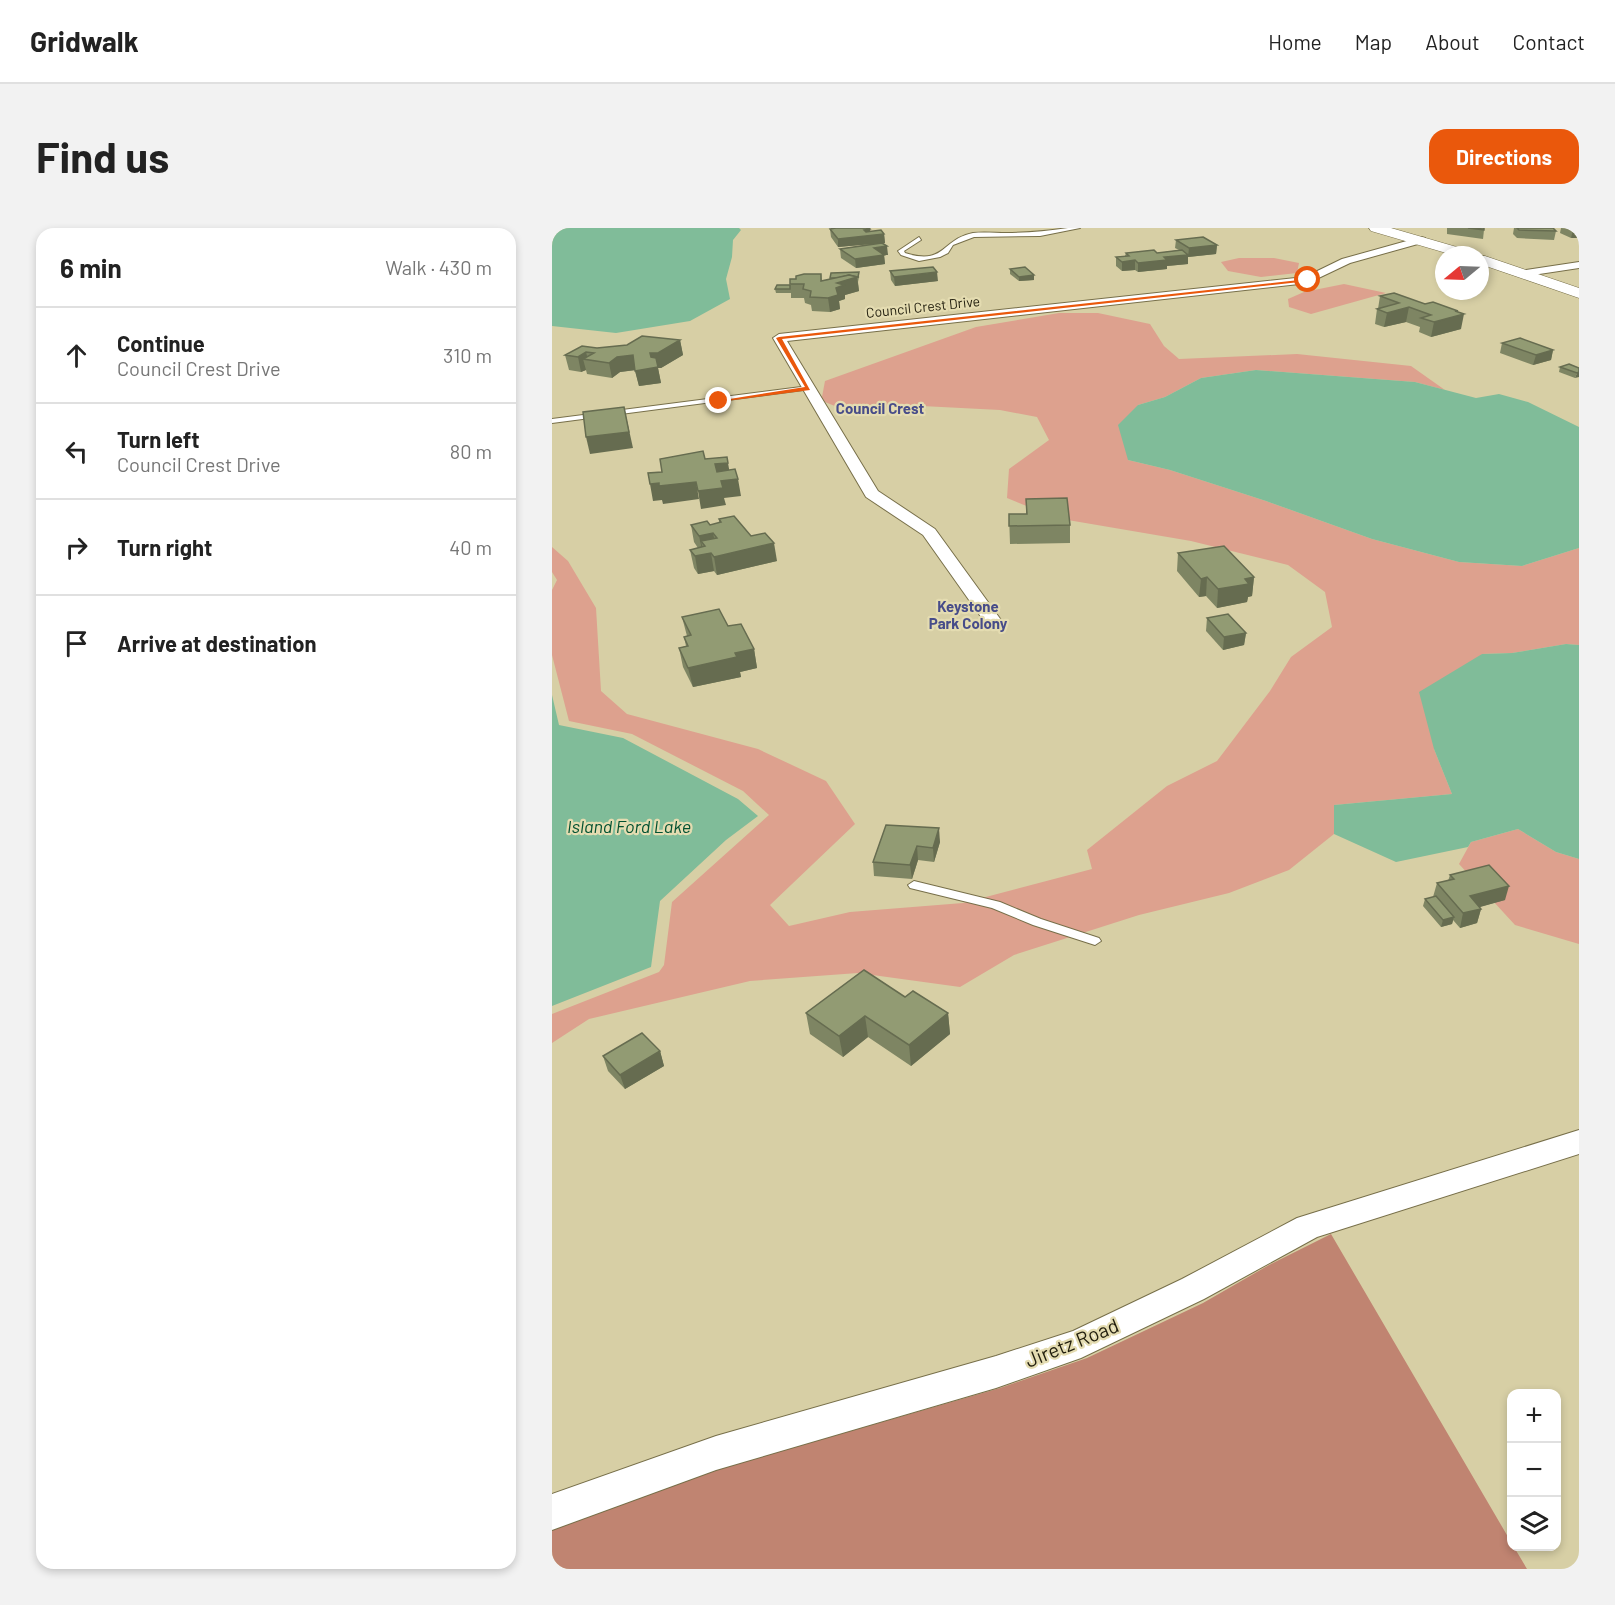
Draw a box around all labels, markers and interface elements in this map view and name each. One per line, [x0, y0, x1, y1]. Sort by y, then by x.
text: Gridwalk [30, 24, 139, 58]
text: Home [1268, 29, 1322, 54]
text: Map [1355, 29, 1392, 54]
text: About [1425, 29, 1480, 54]
text: Contact [1513, 29, 1585, 54]
button: Directions [1429, 129, 1579, 184]
text: Find us [36, 131, 169, 181]
north arrow [1435, 246, 1489, 300]
text: 6 min [60, 252, 122, 283]
text: Walk · 430 m [385, 255, 492, 279]
route start [1294, 266, 1320, 292]
street label: Council Crest Drive [865, 292, 981, 321]
text: Continue [117, 330, 205, 356]
icon: ahead [60, 339, 93, 372]
text: 310 m [443, 343, 492, 367]
text: Council Crest Drive [117, 356, 281, 380]
route end [705, 387, 731, 413]
district label: Council Crest [836, 399, 924, 417]
text: Turn left [117, 426, 200, 452]
icon: left [60, 435, 93, 468]
text: 80 m [450, 439, 492, 463]
text: Council Crest Drive [117, 452, 281, 476]
icon: right [60, 531, 93, 564]
text: Turn right [117, 534, 212, 560]
text: 40 m [449, 535, 492, 559]
district label: Keystone Park Colony [929, 597, 1008, 632]
icon: arrive [60, 627, 93, 660]
text: Arrive at destination [117, 630, 316, 656]
water label: Island Ford Lake [567, 815, 691, 837]
street label: Jiretz Road [1021, 1312, 1122, 1372]
map controls [1507, 1389, 1561, 1551]
button: + [1507, 1389, 1561, 1443]
button: − [1507, 1443, 1561, 1497]
button: layers [1507, 1497, 1561, 1551]

